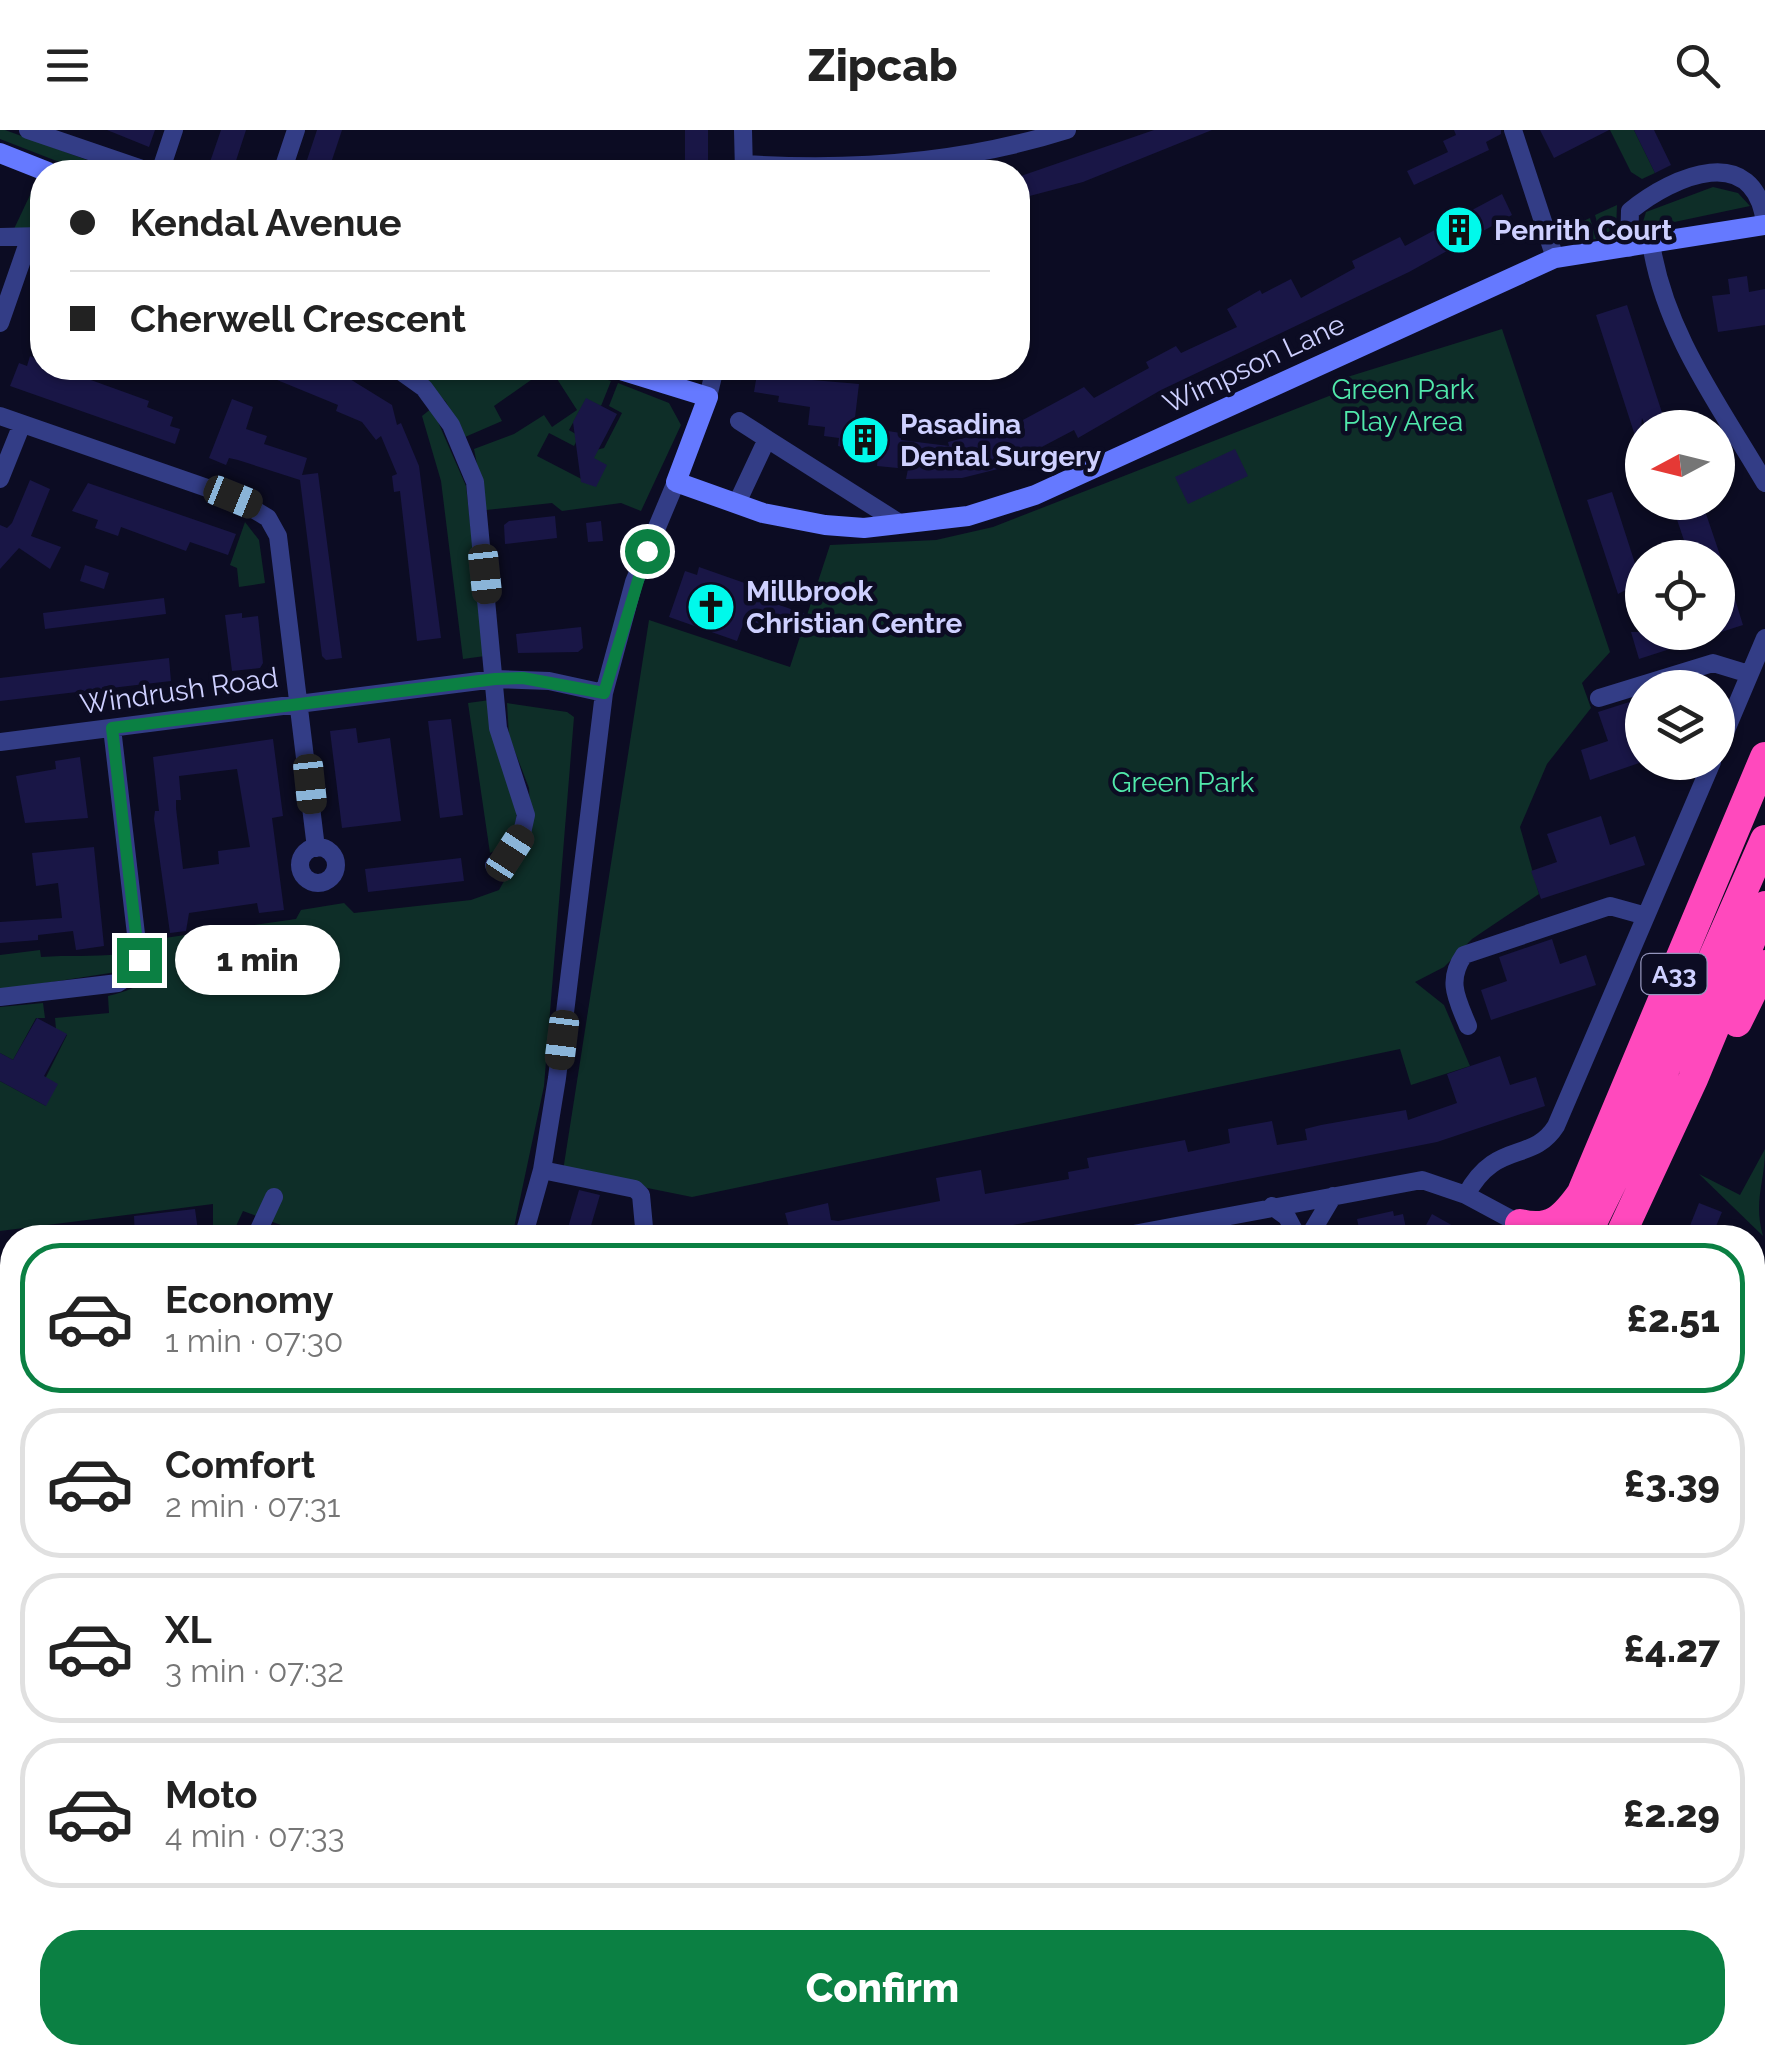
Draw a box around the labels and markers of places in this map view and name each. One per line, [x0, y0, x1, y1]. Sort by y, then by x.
building icon: Penrith Court [1433, 204, 1485, 256]
place label: Penrith Court [1494, 214, 1672, 247]
place label: Pasadina Dental Surgery [900, 408, 1102, 473]
building icon: Pasadina Dental Surgery [839, 414, 891, 466]
place label: Millbrook Christian Centre [746, 575, 963, 640]
church icon: Millbrook Christian Centre [685, 581, 737, 633]

